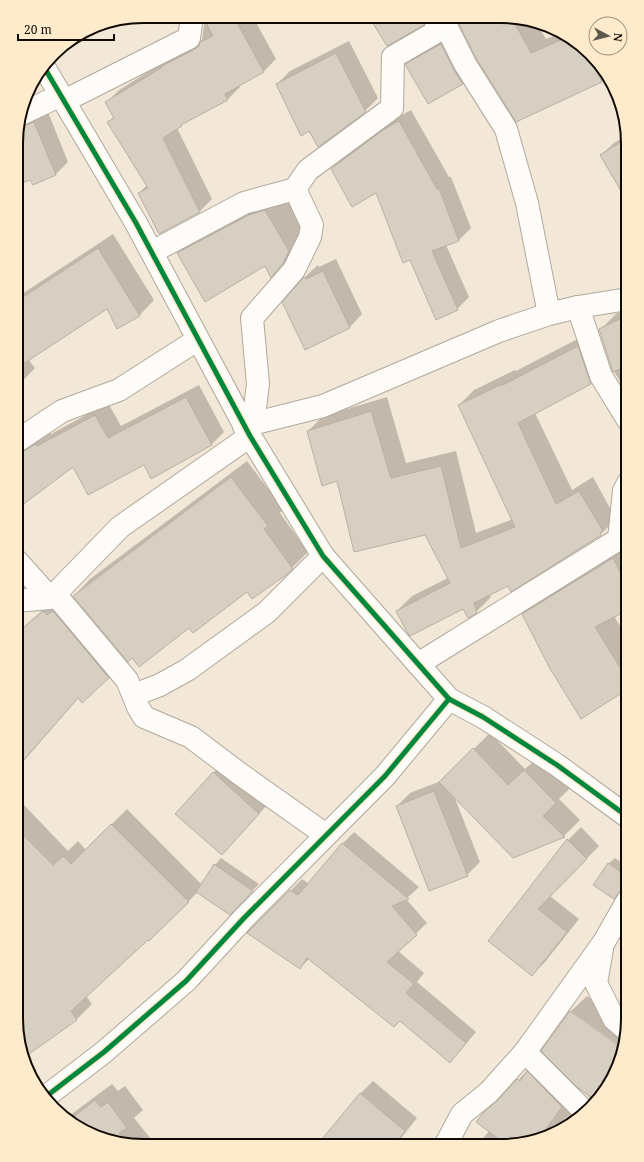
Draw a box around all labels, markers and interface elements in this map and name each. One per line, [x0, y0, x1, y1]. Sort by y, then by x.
scale bar [18, 16, 114, 42]
north arrow [588, 16, 628, 56]
text: 20 m [24, 21, 52, 38]
text: N [610, 32, 626, 43]

